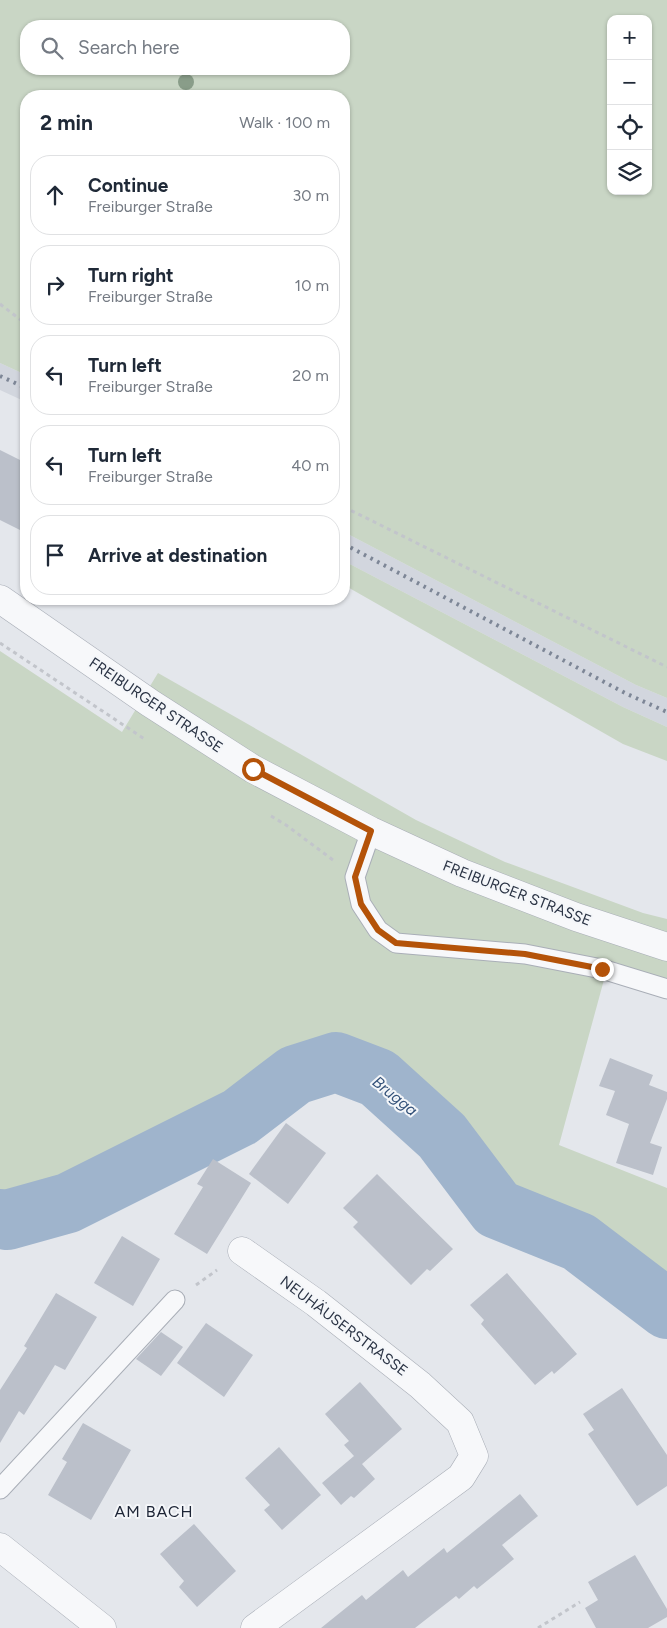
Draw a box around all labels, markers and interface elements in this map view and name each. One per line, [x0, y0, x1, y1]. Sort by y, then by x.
map controls [607, 15, 652, 195]
button: + [607, 15, 652, 60]
search box [20, 20, 350, 75]
icon: search [38, 34, 66, 62]
text: Search here [78, 36, 180, 59]
button: − [607, 60, 652, 105]
button: locate [607, 105, 652, 150]
text: 2 min [40, 110, 93, 135]
text: Walk · 100 m [239, 113, 330, 132]
button: layers [607, 150, 652, 195]
text: Continue [88, 174, 168, 197]
icon: ahead [41, 181, 69, 209]
text: 30 m [292, 186, 329, 205]
text: Freiburger Straße [88, 197, 213, 216]
text: Turn right [88, 264, 174, 287]
icon: right [41, 271, 69, 299]
text: 10 m [295, 276, 329, 295]
text: Freiburger Straße [88, 287, 213, 306]
text: Turn left [88, 354, 162, 377]
icon: left [41, 361, 69, 389]
text: 20 m [292, 366, 329, 385]
text: Freiburger Straße [88, 377, 213, 396]
text: Turn left [88, 444, 162, 467]
icon: left [41, 451, 69, 479]
text: 40 m [291, 456, 329, 475]
text: Freiburger Straße [88, 467, 213, 486]
icon: arrive [41, 541, 69, 569]
text: Arrive at destination [88, 544, 267, 567]
street label: FREIBURGER STRASSE [86, 654, 226, 756]
route start [242, 758, 265, 781]
street label: FREIBURGER STRASSE [440, 856, 594, 930]
route end [591, 958, 614, 981]
water label: Brugga [369, 1072, 421, 1120]
street label: NEUHÄUSERSTRASSE [277, 1272, 411, 1380]
district label: AM BACH [114, 1502, 194, 1521]

